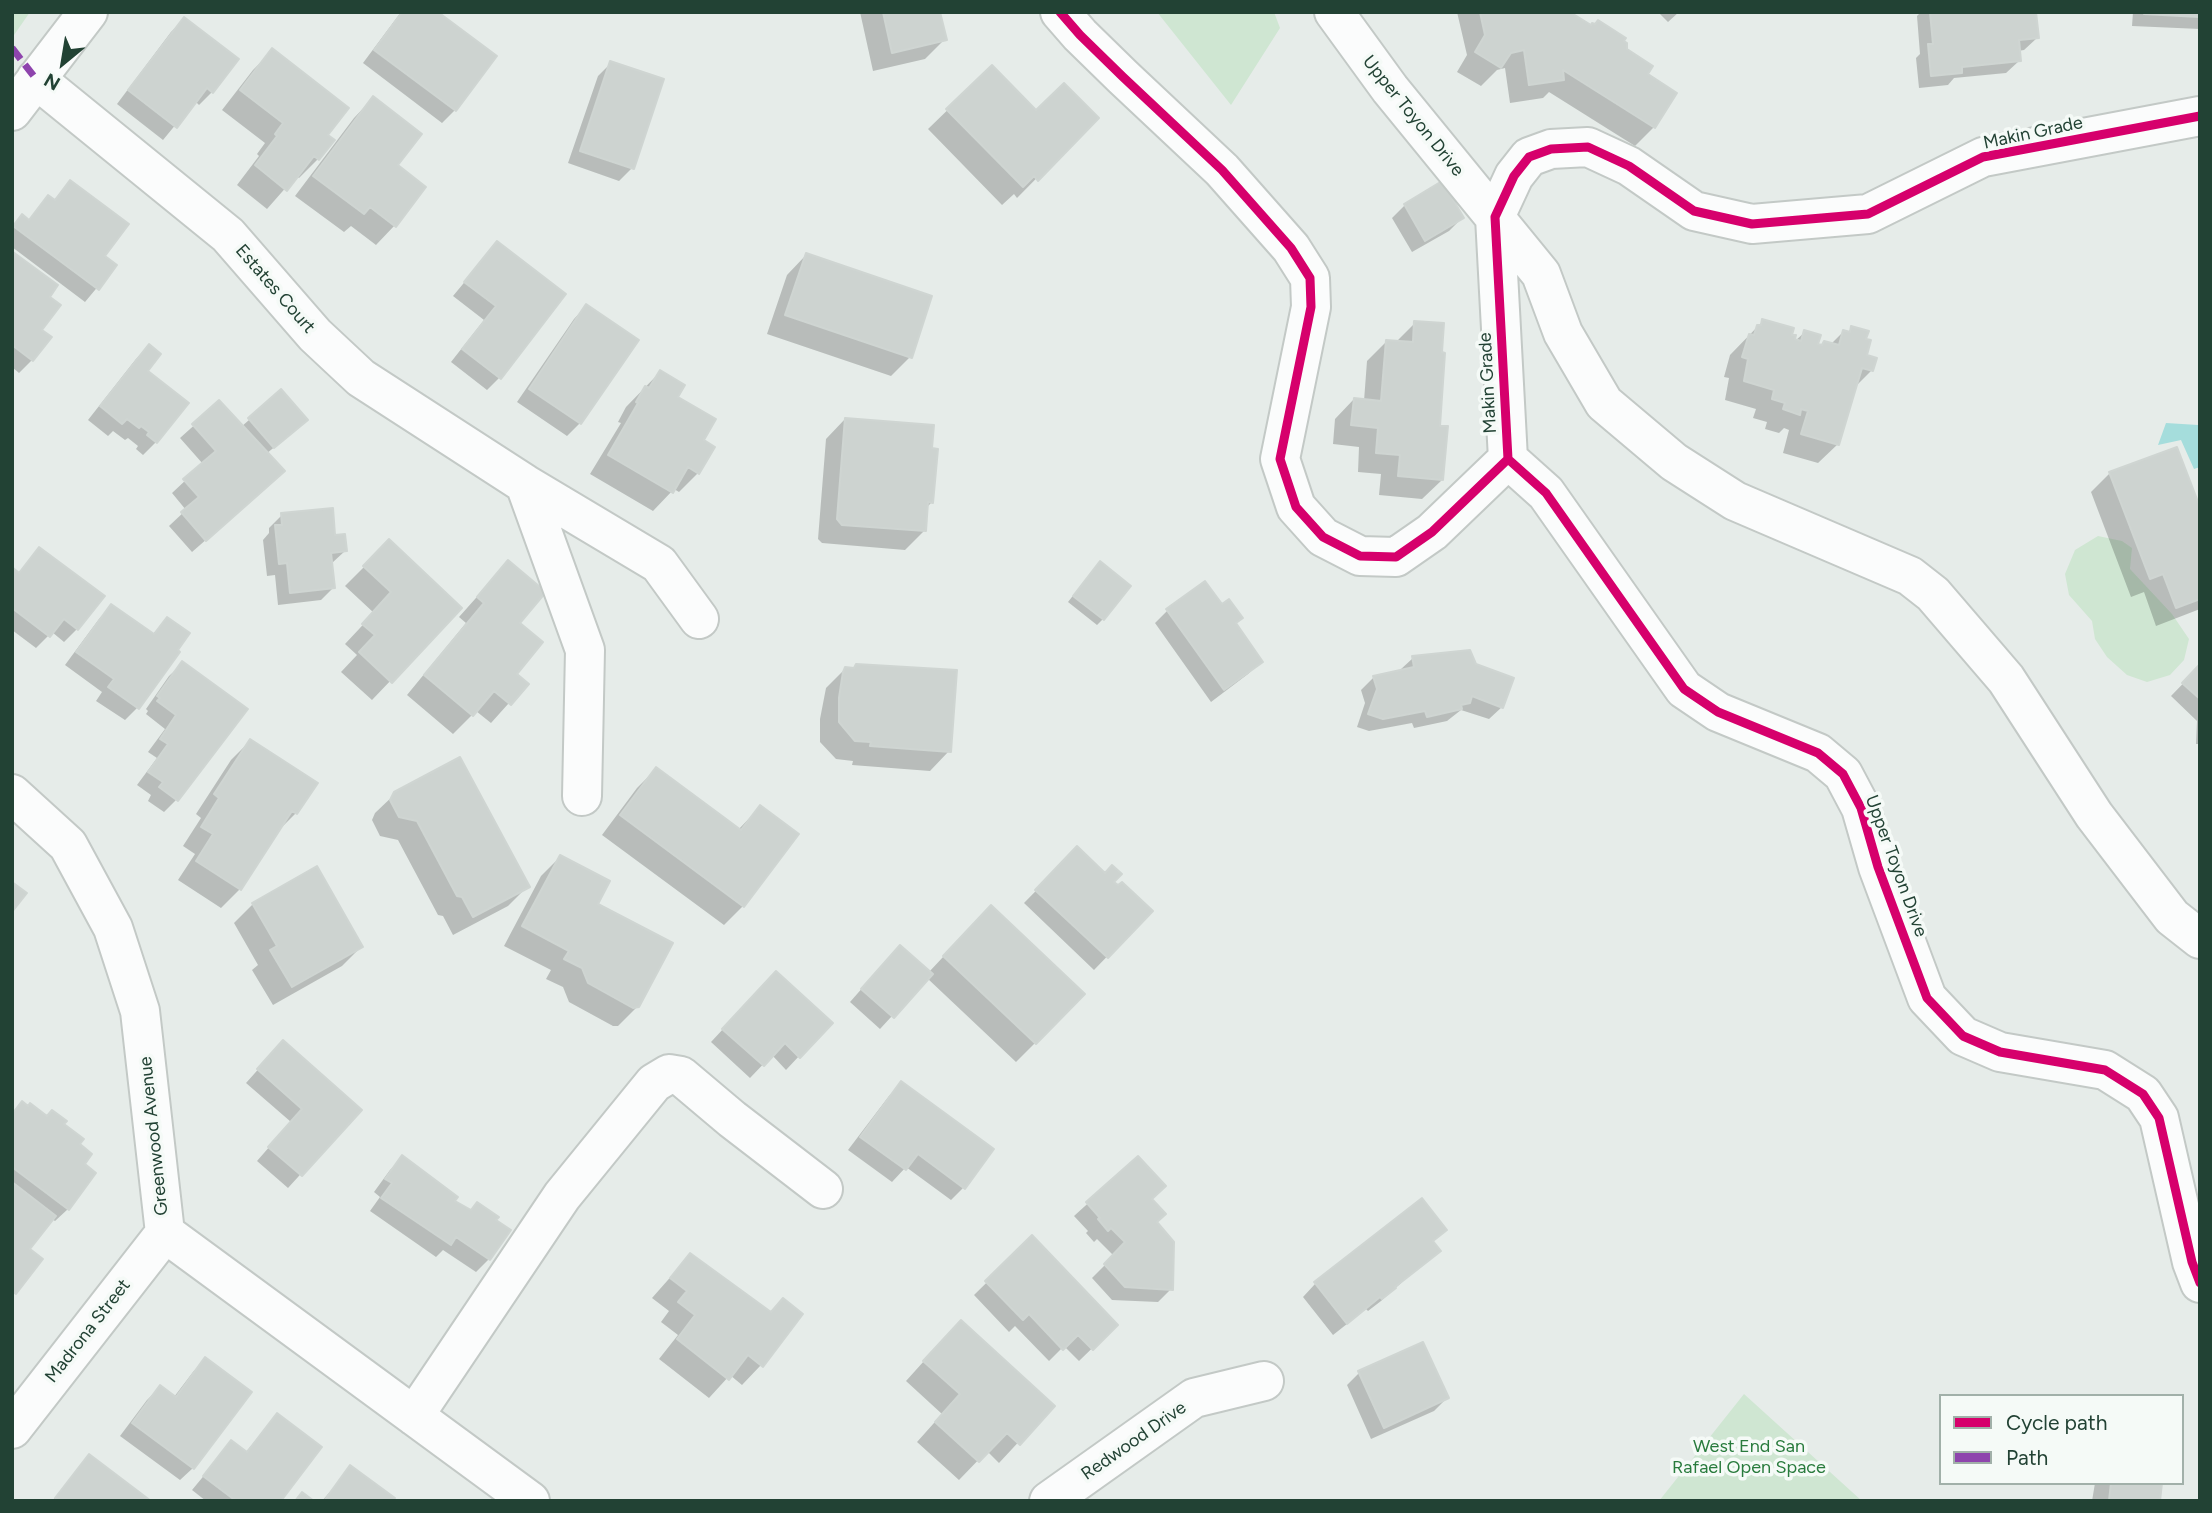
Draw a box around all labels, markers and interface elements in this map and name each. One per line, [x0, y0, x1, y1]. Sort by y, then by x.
north arrow [28, 28, 98, 98]
street label: Upper Toyon Drive [1358, 51, 1468, 181]
text: N [40, 68, 64, 95]
street label: Makin Grade [1981, 112, 2085, 154]
street label: Estates Court [231, 240, 319, 338]
street label: Makin Grade [1475, 332, 1501, 434]
street label: Upper Toyon Drive [1860, 792, 1932, 940]
street label: Greenwood Avenue [135, 1055, 173, 1217]
street label: Madrona Street [41, 1275, 135, 1387]
legend [1939, 1394, 2184, 1485]
street label: Redwood Drive [1077, 1397, 1191, 1485]
text: Cycle path [2006, 1410, 2107, 1435]
park label: West End San Rafael Open Space [1672, 1436, 1826, 1478]
text: Path [2006, 1445, 2048, 1470]

